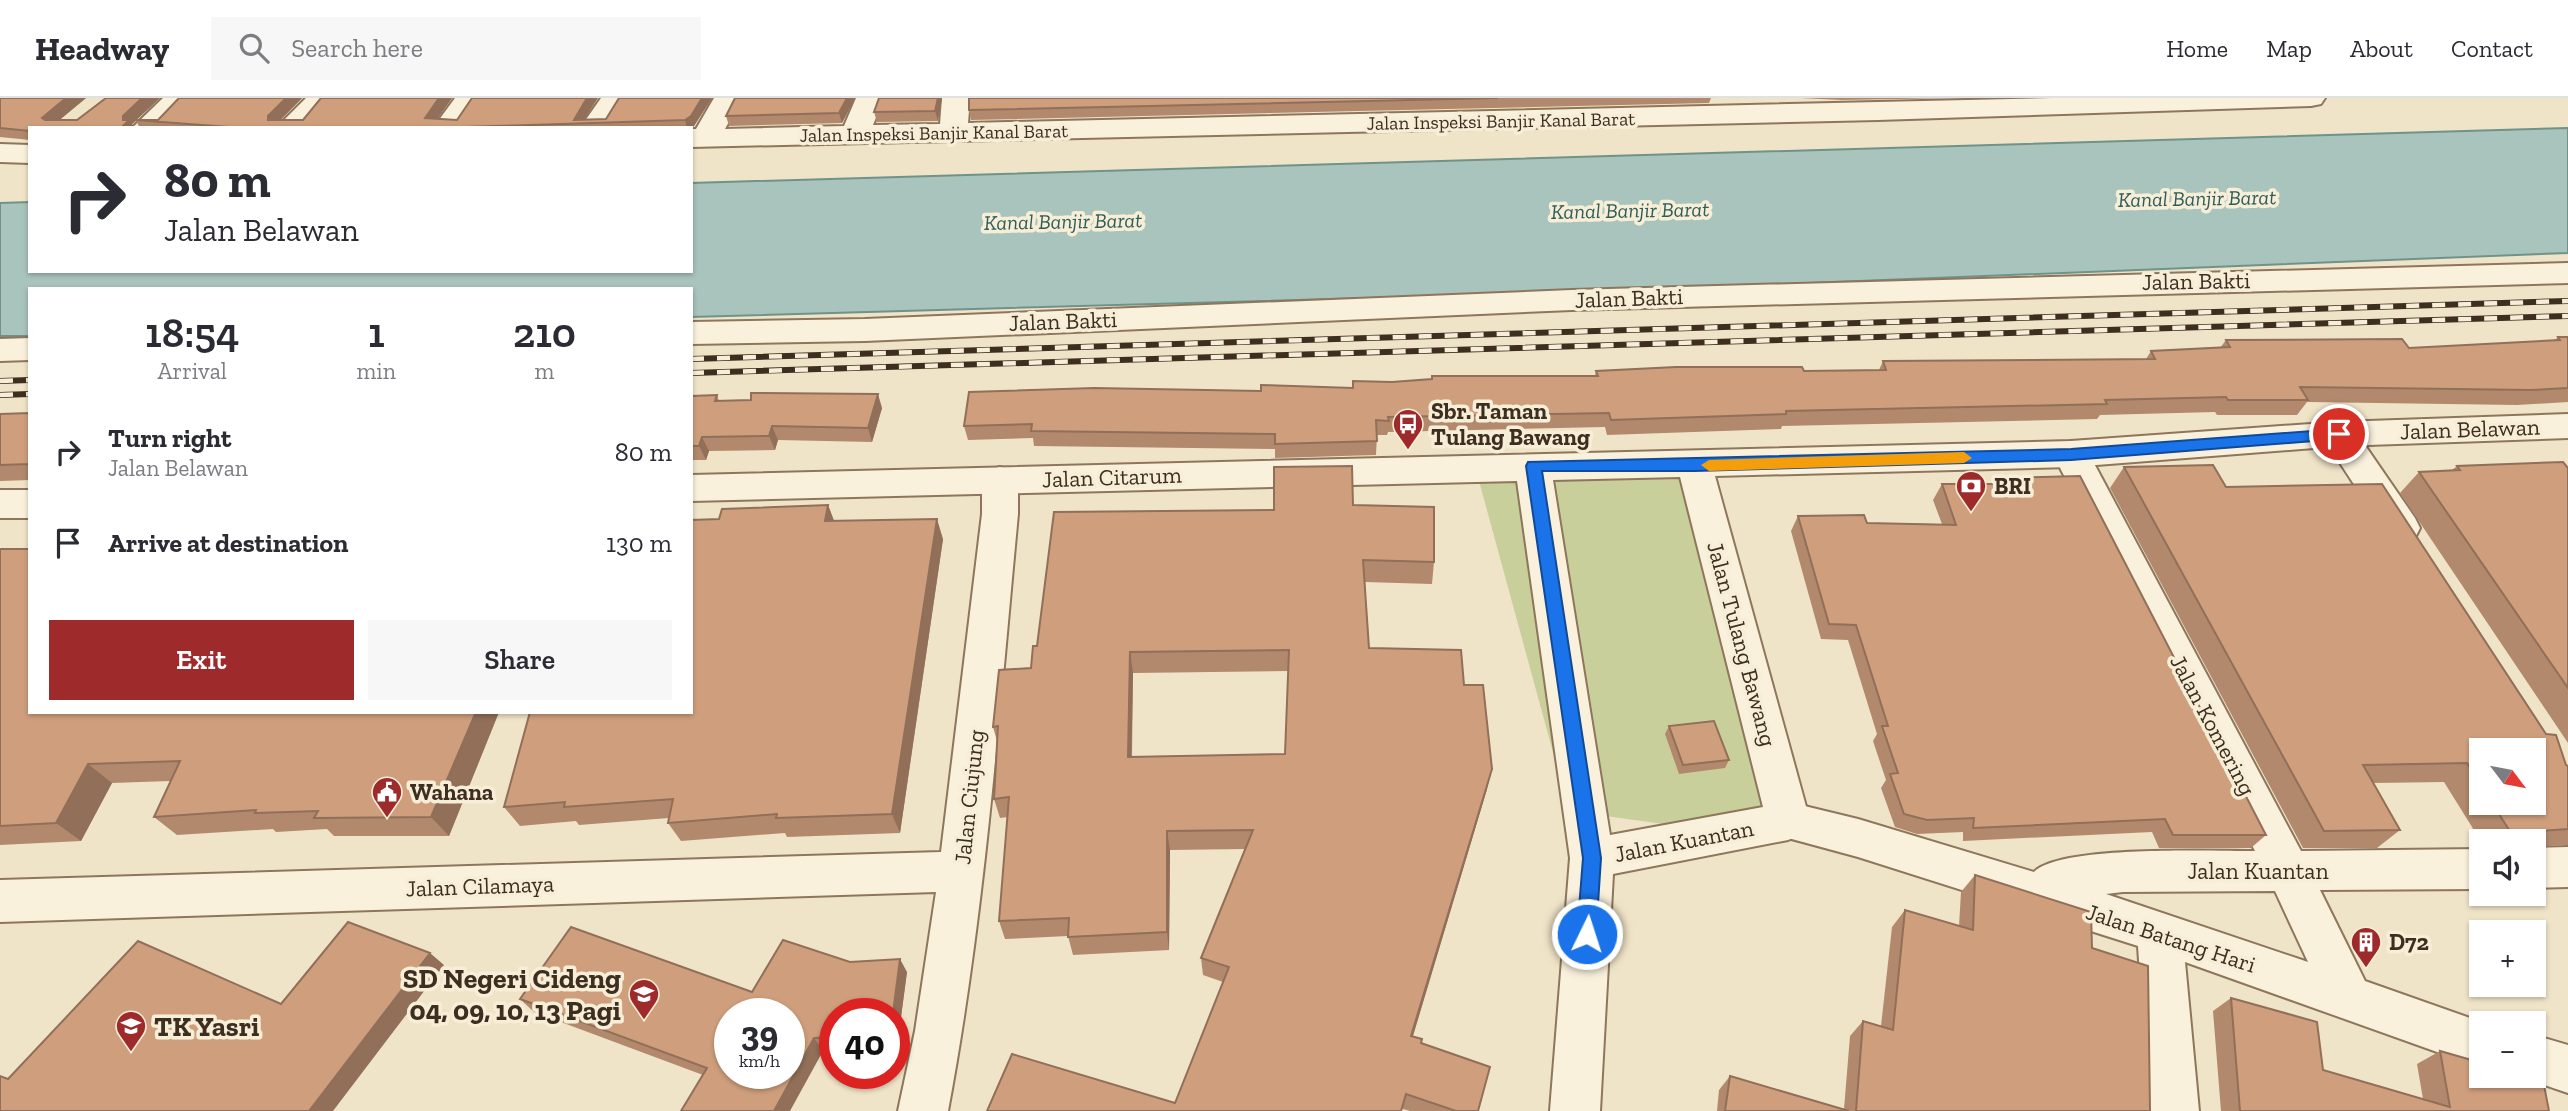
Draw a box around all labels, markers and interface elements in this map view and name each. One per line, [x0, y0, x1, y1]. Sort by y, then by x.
search box [211, 17, 701, 80]
text: Headway [35, 29, 169, 68]
icon: search [235, 29, 273, 67]
text: Search here [291, 32, 423, 64]
text: Home [2166, 34, 2228, 63]
text: Map [2266, 34, 2312, 63]
text: About [2350, 34, 2413, 63]
text: Contact [2451, 34, 2533, 63]
street label: Jalan Inspeksi Banjir Kanal Barat [1367, 107, 1635, 135]
street label: Jalan Inspeksi Banjir Kanal Barat [800, 119, 1068, 147]
text: 80 m [164, 151, 271, 210]
icon: right [49, 154, 140, 245]
water label: Kanal Banjir Barat [2118, 184, 2276, 212]
water label: Kanal Banjir Barat [1551, 196, 1709, 224]
water label: Kanal Banjir Barat [984, 207, 1142, 235]
text: Jalan Belawan [164, 211, 359, 249]
street label: Jalan Bakti [2141, 266, 2251, 296]
street label: Jalan Bakti [1574, 282, 1684, 314]
street label: Jalan Bakti [1008, 305, 1118, 337]
text: 18:54 [145, 307, 240, 358]
text: 1 [368, 307, 385, 358]
text: 210 [513, 307, 576, 358]
text: Arrival [158, 357, 227, 385]
text: min [356, 357, 396, 385]
text: m [535, 357, 554, 385]
place label: Sbr. Taman Tulang Bawang [1431, 397, 1590, 451]
pin [2309, 404, 2369, 464]
bus stop icon: Sbr. Taman Tulang Bawang [1391, 407, 1425, 451]
street label: Jalan Belawan [2400, 413, 2540, 445]
icon: arrive [2320, 415, 2358, 453]
text: Turn right [108, 422, 231, 454]
icon: right [49, 433, 87, 471]
text: 80 m [615, 436, 672, 468]
text: Jalan Belawan [108, 454, 248, 482]
street label: Jalan Citarum [1042, 461, 1183, 493]
bank icon: BRI [1954, 469, 1988, 513]
place label: BRI [1994, 472, 2031, 500]
icon: arrive [49, 524, 87, 562]
text: Arrive at destination [108, 527, 348, 559]
text: 130 m [606, 527, 672, 559]
street label: Jalan Tulang Bawang [1701, 539, 1783, 750]
button: Exit [49, 620, 354, 700]
button: Share [368, 620, 672, 700]
street label: Jalan Komering [2164, 650, 2262, 800]
street label: Jalan Ciujung [948, 728, 990, 866]
north arrow [2469, 738, 2546, 816]
map controls [2469, 738, 2546, 1088]
public building icon: Wahana [370, 775, 404, 819]
place label: Wahana [410, 778, 494, 806]
street label: Jalan Kuantan [1612, 814, 1756, 868]
button: sound [2469, 829, 2546, 906]
street label: Jalan Kuantan [2187, 857, 2329, 885]
street label: Jalan Cilamaya [405, 869, 555, 903]
position arrow [1550, 897, 1624, 971]
street label: Jalan Batang Hari [2083, 897, 2259, 979]
button: + [2469, 920, 2546, 997]
building icon: D72 [2349, 925, 2383, 969]
place label: D72 [2389, 928, 2429, 956]
place label: SD Negeri Cideng 04, 09, 10, 13 Pagi [403, 962, 621, 1027]
school or university icon: SD Negeri Cideng 04, 09, 10, 13 Pagi [627, 977, 661, 1021]
speed limit sign: 40 [819, 998, 910, 1089]
school or university icon: TK Yasri [114, 1009, 148, 1053]
place label: TK Yasri [154, 1010, 259, 1043]
button: − [2469, 1011, 2546, 1088]
text: 39 [741, 1013, 778, 1055]
text: km/h [739, 1050, 780, 1072]

